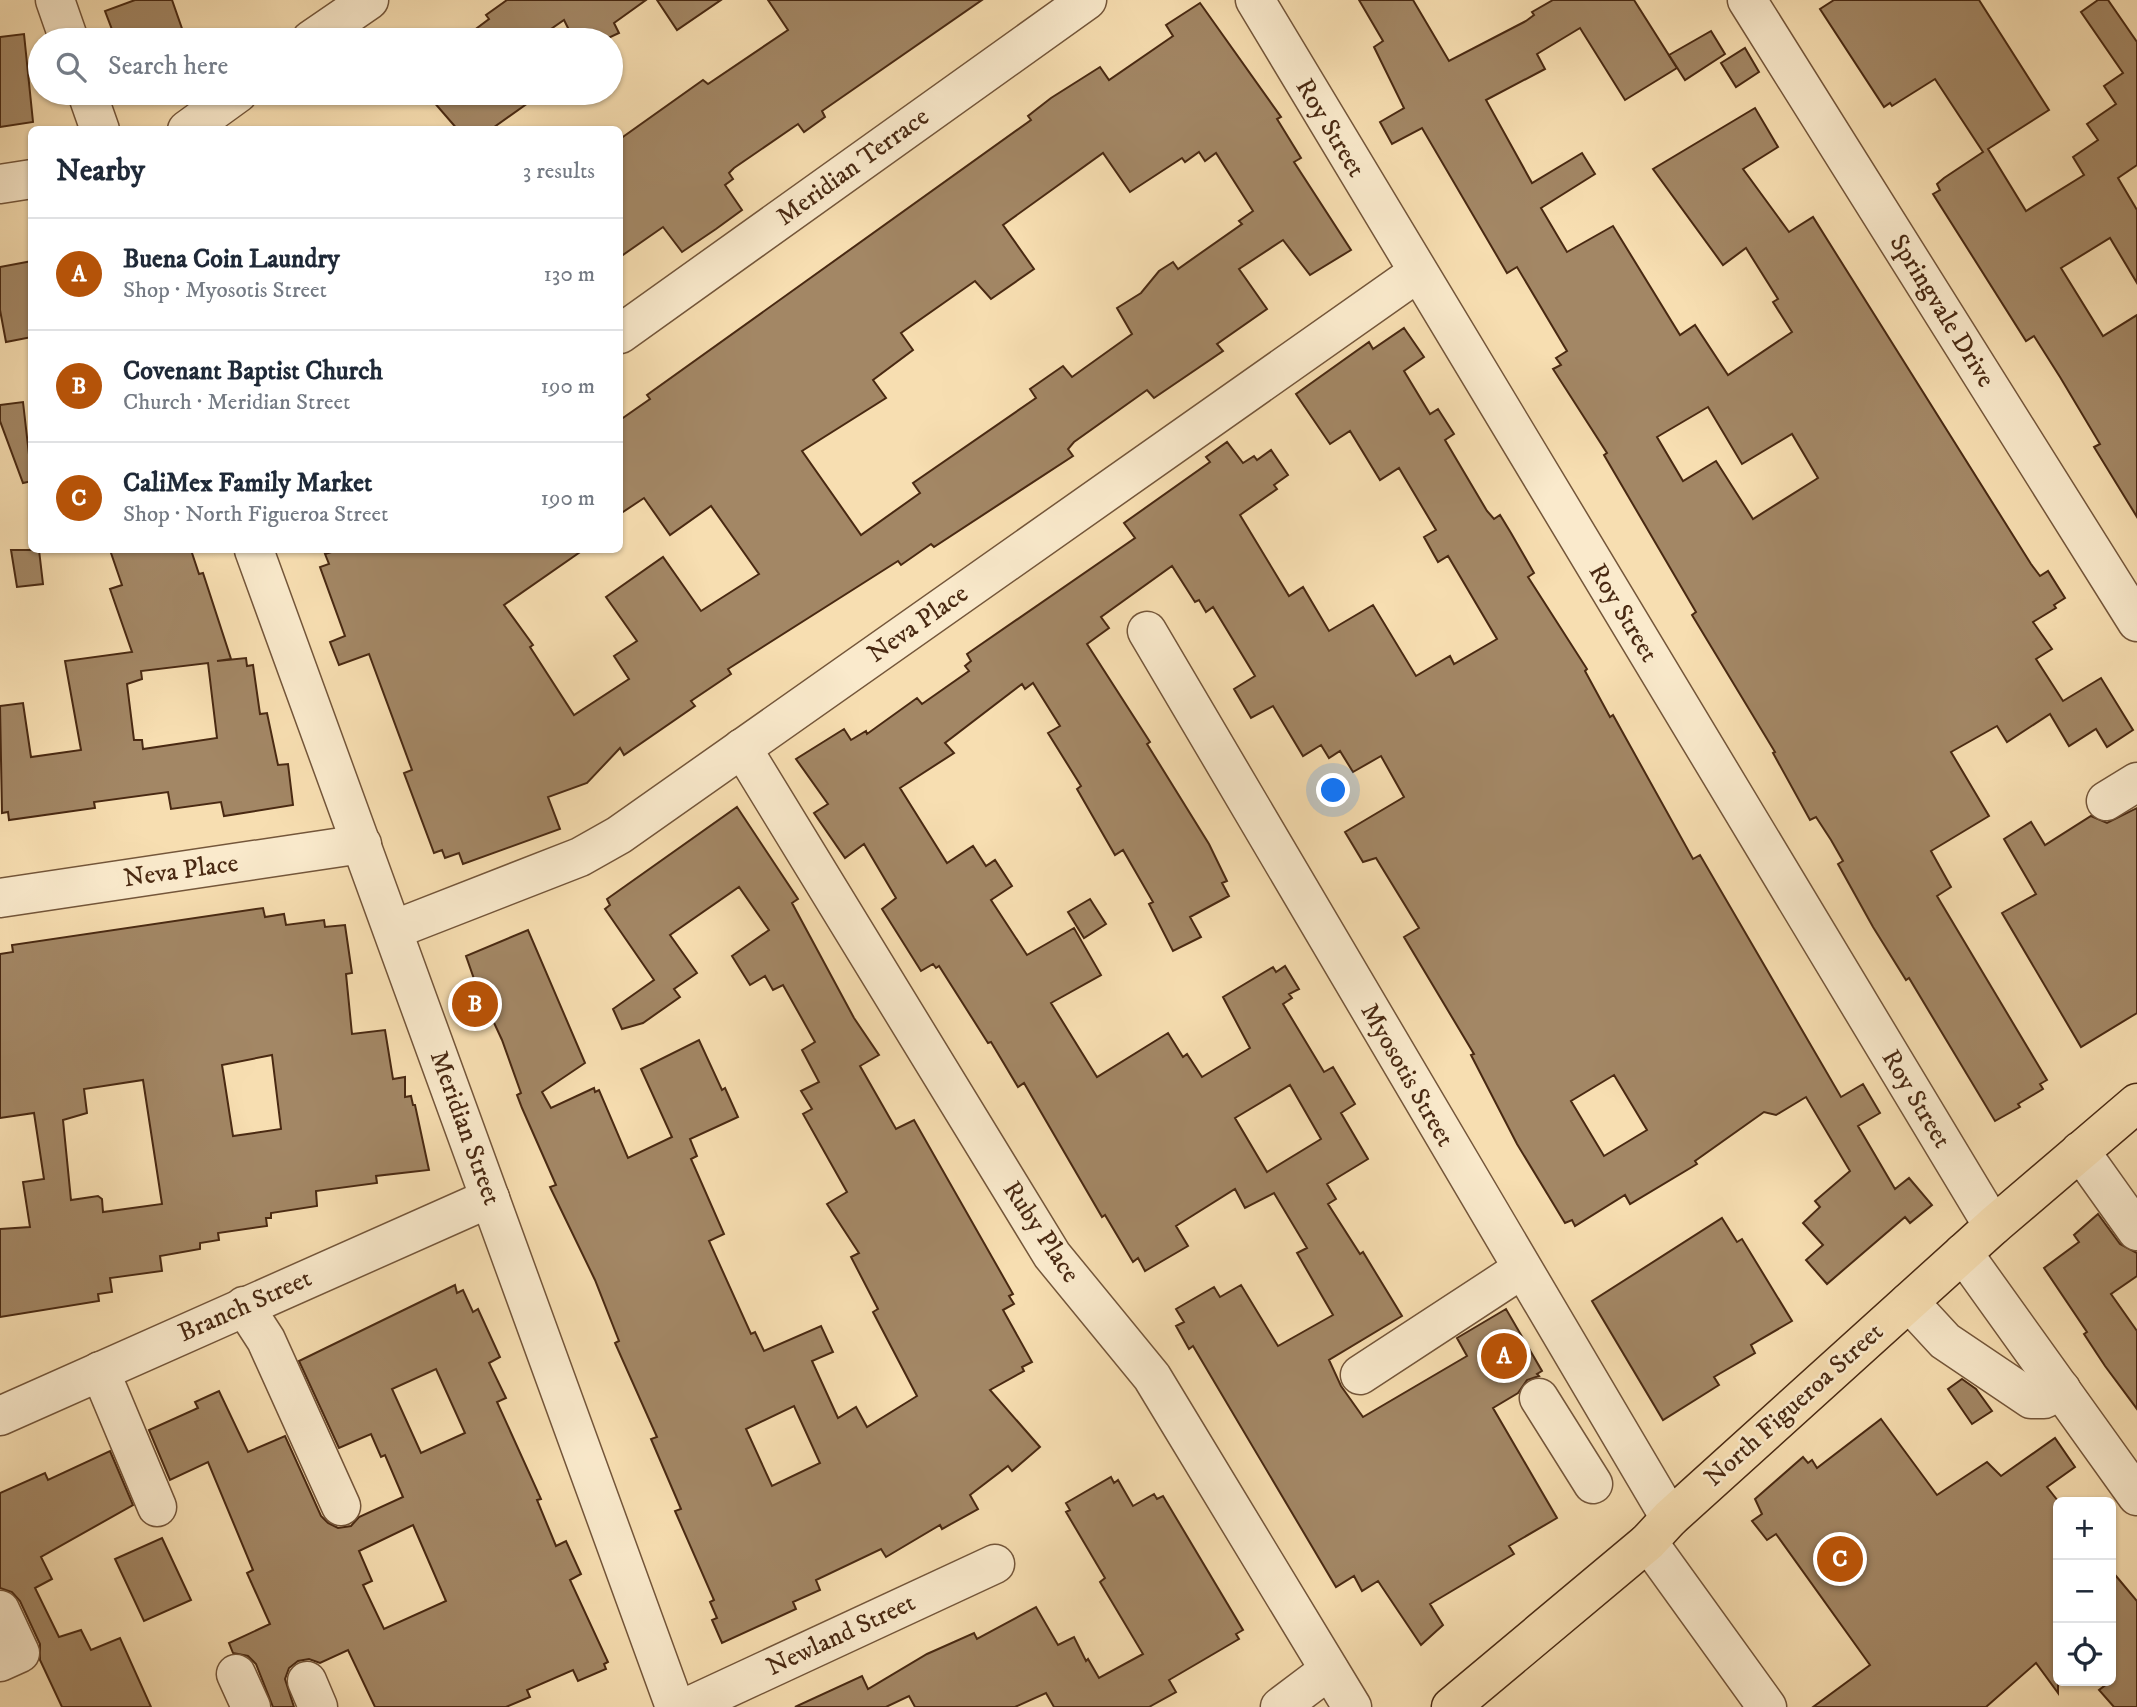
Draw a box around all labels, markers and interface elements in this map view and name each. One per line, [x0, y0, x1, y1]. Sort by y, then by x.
search box [28, 28, 623, 105]
icon: search [52, 48, 90, 86]
text: Search here [108, 50, 228, 83]
street label: Roy Street [1288, 73, 1372, 183]
street label: Meridian Terrace [770, 101, 936, 233]
text: Nearby [56, 153, 145, 190]
text: 3 results [523, 157, 595, 186]
street label: Springvale Drive [1882, 228, 2002, 394]
text: Buena Coin Laundry [123, 243, 340, 276]
text: A [72, 260, 86, 289]
text: 130 m [543, 260, 595, 289]
text: Shop · Myosotis Street [123, 276, 327, 305]
text: Covenant Baptist Church [123, 355, 383, 388]
text: B [72, 372, 86, 401]
text: 190 m [541, 372, 595, 401]
text: Church · Meridian Street [123, 388, 350, 417]
text: CaliMex Family Market [123, 467, 372, 500]
text: C [71, 484, 87, 513]
text: 190 m [541, 484, 595, 513]
text: Shop · North Figueroa Street [123, 500, 388, 529]
street label: Roy Street [1581, 558, 1665, 668]
street label: Neva Place [861, 577, 975, 671]
your location [1316, 773, 1350, 807]
street label: Neva Place [122, 847, 240, 895]
pin: B [452, 978, 498, 1030]
street label: Myosotis Street [1353, 997, 1461, 1153]
street label: Roy Street [1874, 1044, 1958, 1154]
street label: Meridian Street [422, 1046, 508, 1210]
street label: Ruby Place [995, 1175, 1087, 1289]
street label: Branch Street [173, 1262, 317, 1350]
street label: North Figueroa Street [1698, 1316, 1890, 1494]
pin: A [1481, 1330, 1527, 1382]
map controls [2053, 1497, 2116, 1686]
button: + [2053, 1497, 2116, 1560]
pin: C [1817, 1533, 1863, 1585]
button: − [2053, 1560, 2116, 1623]
street label: Newland Street [761, 1586, 921, 1684]
button: locate [2053, 1623, 2116, 1686]

